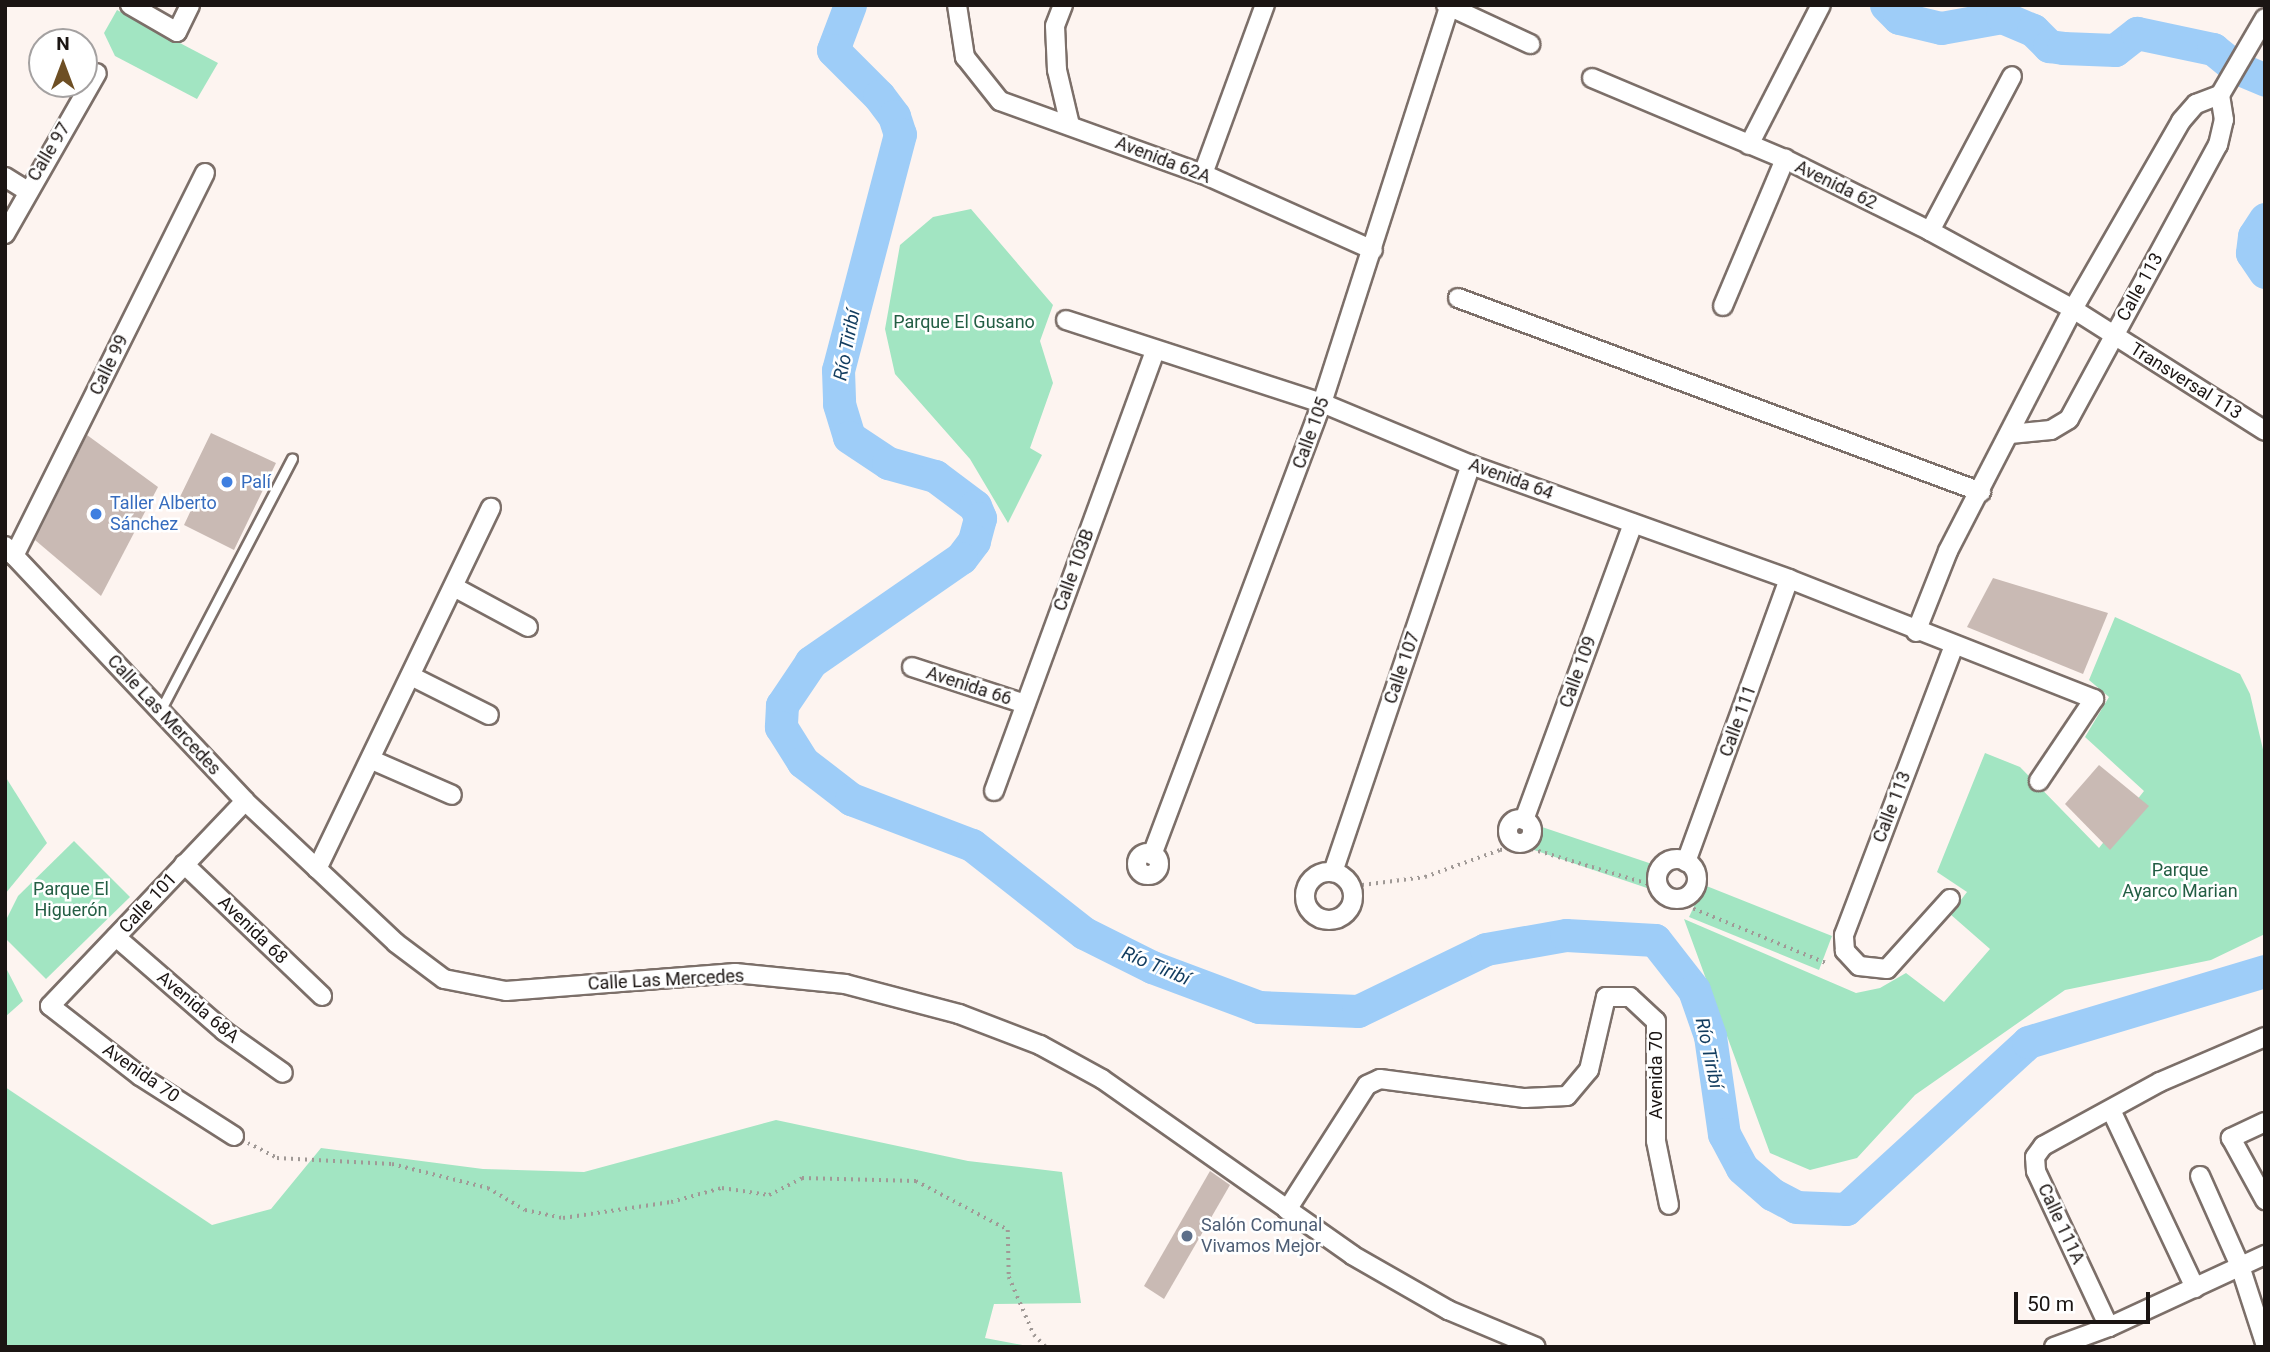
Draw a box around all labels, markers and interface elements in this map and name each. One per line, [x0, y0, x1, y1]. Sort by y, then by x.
north arrow [28, 28, 98, 98]
text: N [56, 32, 70, 55]
street label: Calle 97 [23, 119, 75, 185]
street label: Avenida 62A [1112, 132, 1214, 188]
street label: Avenida 62 [1792, 156, 1880, 214]
street label: Calle 113 [2112, 249, 2168, 325]
water label: Río Tiribí [829, 307, 865, 383]
park label: Parque El Gusano [893, 311, 1035, 333]
street label: Calle 99 [85, 331, 133, 399]
street label: Transversal 113 [2126, 338, 2246, 424]
street label: Calle 105 [1288, 394, 1334, 472]
street label: Avenida 64 [1466, 454, 1556, 504]
place label: Palí [241, 471, 271, 493]
marker: Palí [219, 474, 235, 490]
place label: Taller Alberto Sánchez [110, 493, 217, 536]
marker: Taller Alberto Sánchez [88, 506, 104, 522]
street label: Calle 103B [1049, 526, 1099, 614]
street label: Calle 107 [1380, 629, 1424, 707]
street label: Calle 109 [1555, 633, 1601, 711]
street label: Calle Las Mercedes [103, 650, 225, 780]
street label: Avenida 66 [924, 662, 1014, 710]
street label: Calle 111 [1715, 682, 1761, 760]
street label: Calle 113 [1869, 768, 1915, 846]
park label: Parque Ayarco Marian [2122, 860, 2238, 903]
street label: Calle 101 [115, 868, 181, 938]
park label: Parque El Higuerón [33, 879, 109, 922]
street label: Avenida 68 [214, 892, 292, 968]
water label: Río Tiribí [1118, 941, 1194, 991]
street label: Calle Las Mercedes [587, 965, 745, 995]
street label: Avenida 68A [153, 967, 243, 1047]
water label: Río Tiribí [1690, 1015, 1728, 1091]
street label: Avenida 70 [1645, 1031, 1667, 1119]
street label: Avenida 70 [99, 1039, 183, 1107]
street label: Calle 111A [2033, 1180, 2089, 1268]
place label: Salón Comunal Vivamos Mejor [1201, 1215, 1322, 1258]
marker: Salón Comunal Vivamos Mejor [1179, 1228, 1195, 1244]
scale bar [2018, 1278, 2154, 1322]
text: 50 m [2027, 1292, 2074, 1316]

